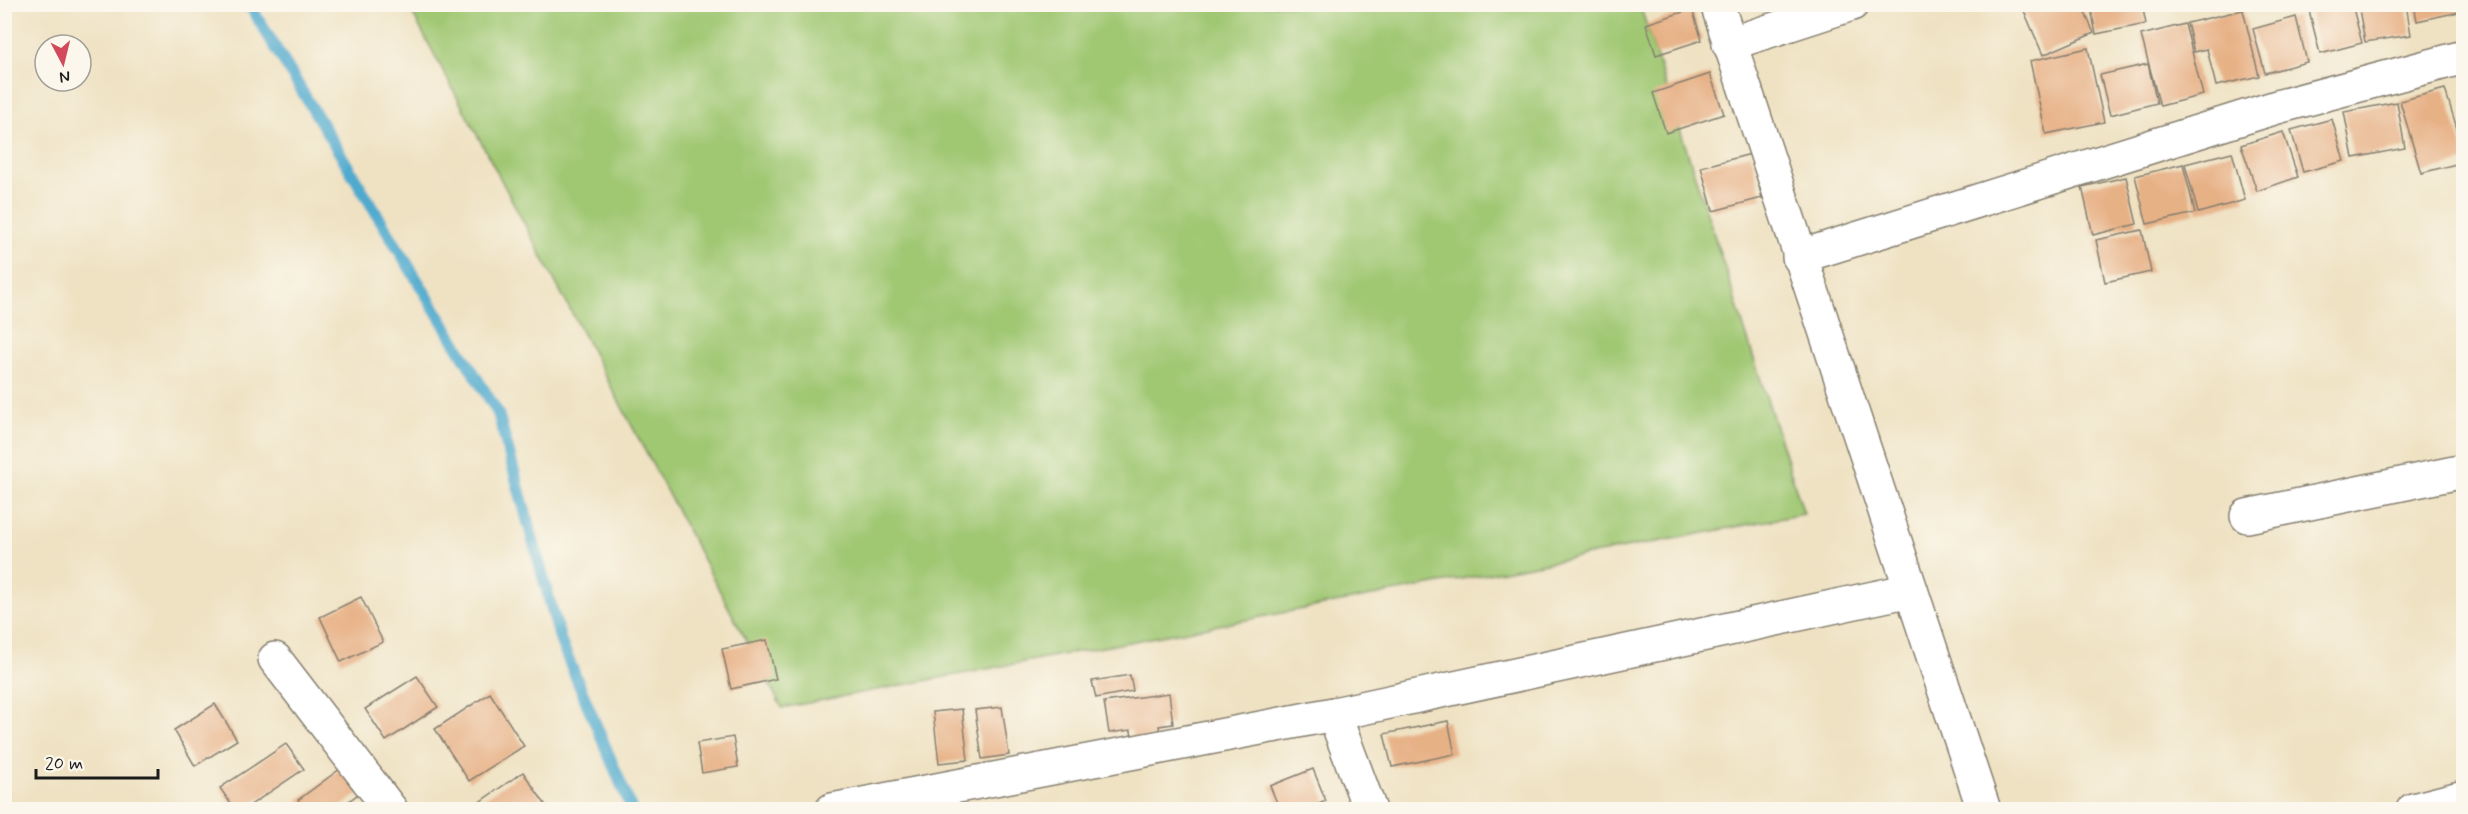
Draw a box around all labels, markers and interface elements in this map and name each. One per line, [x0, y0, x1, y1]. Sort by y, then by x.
north arrow [33, 33, 93, 93]
text: N [58, 65, 71, 87]
scale bar [36, 742, 158, 780]
text: 20 m [45, 752, 83, 776]

